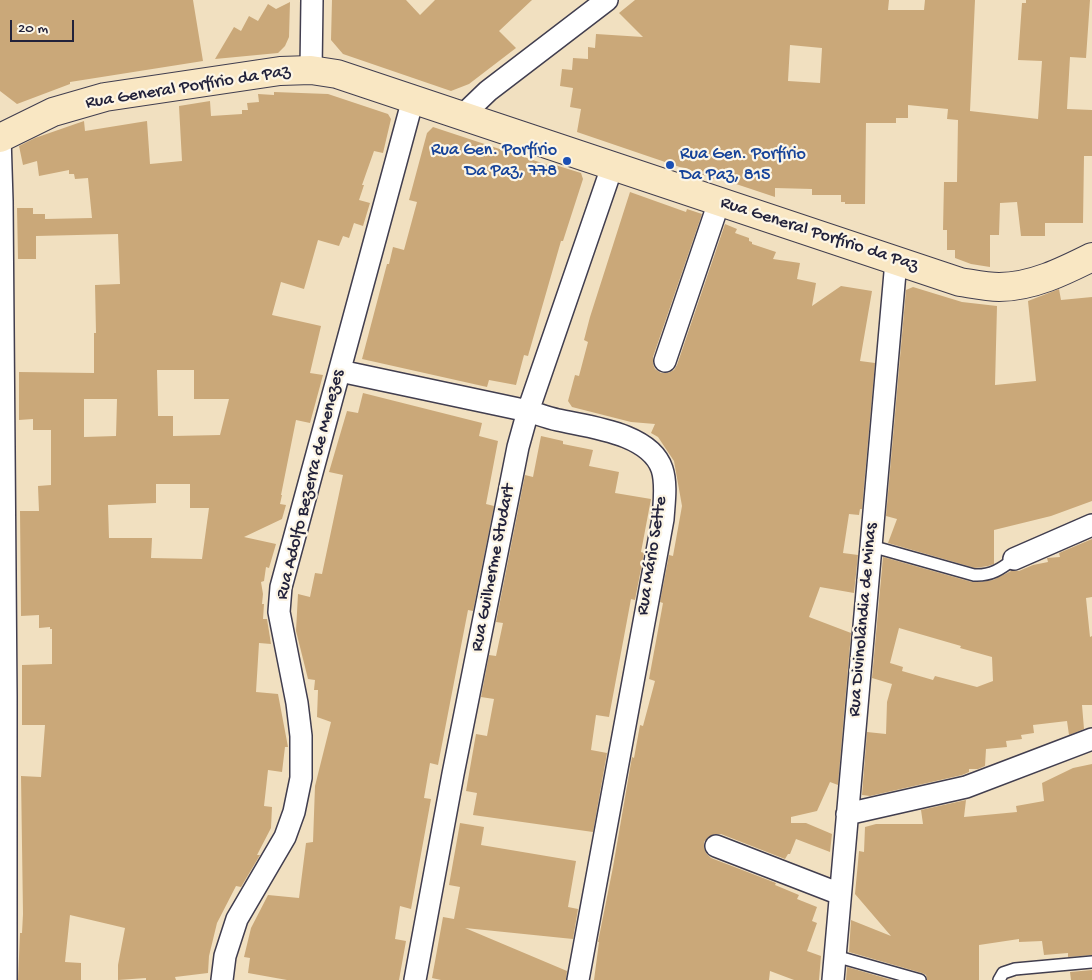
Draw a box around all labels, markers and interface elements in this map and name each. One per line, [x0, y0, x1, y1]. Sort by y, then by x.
scale bar [12, 10, 76, 42]
text: 20 m [18, 20, 48, 38]
street label: Rua General Porfírio da Paz [84, 61, 292, 115]
place label: Rua Gen. Porfírio Da Paz, 778 [431, 140, 557, 182]
place label: Rua Gen. Porfírio Da Paz, 815 [680, 144, 806, 186]
marker: Rua Gen. Porfírio Da Paz, 778 [561, 155, 573, 167]
marker: Rua Gen. Porfírio Da Paz, 815 [664, 159, 676, 171]
street label: Rua General Porfírio da Paz [717, 193, 921, 277]
street label: Rua Adolfo Bezerra de Menezes [272, 368, 350, 602]
street label: Rua Guilherme Studart [467, 483, 521, 653]
street label: Rua Mário Sette [633, 495, 673, 617]
street label: Rua Divinolândia de Minas [845, 522, 883, 718]

